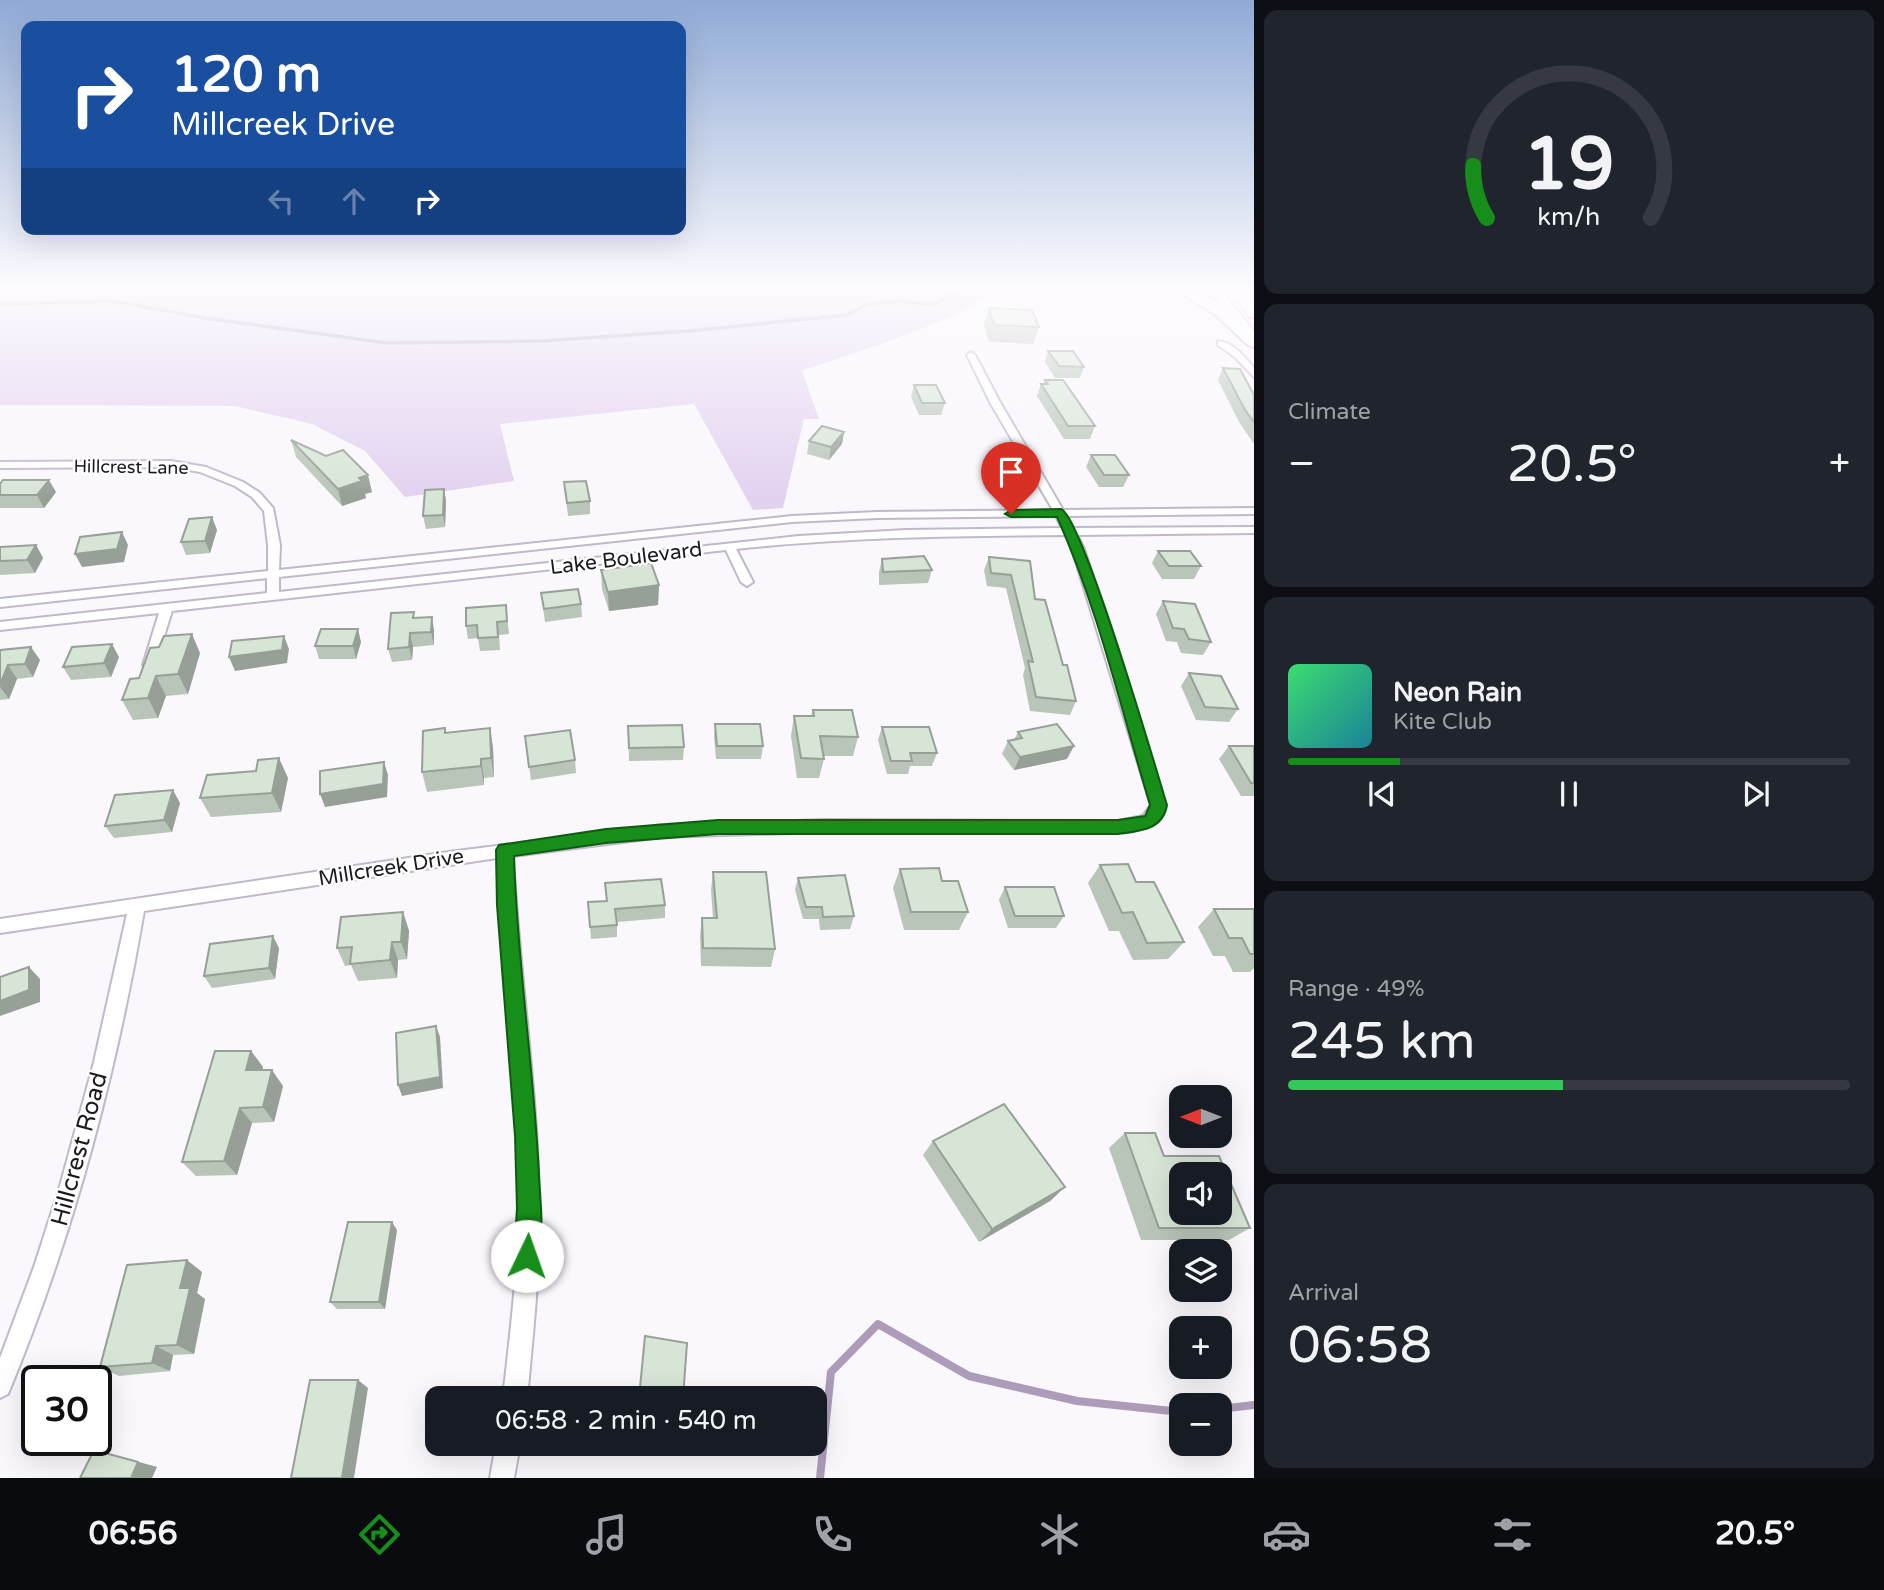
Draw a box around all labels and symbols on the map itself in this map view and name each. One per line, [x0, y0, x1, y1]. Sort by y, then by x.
pin [981, 442, 1041, 514]
street label: Hillcrest Lane [73, 455, 189, 479]
street label: Lake Boulevard [548, 537, 704, 580]
street label: Millcreek Drive [316, 844, 466, 891]
street label: Hillcrest Road [45, 1069, 114, 1229]
north arrow [1169, 1085, 1232, 1148]
position arrow [490, 1219, 564, 1293]
speed limit sign: 30 [21, 1365, 112, 1456]

